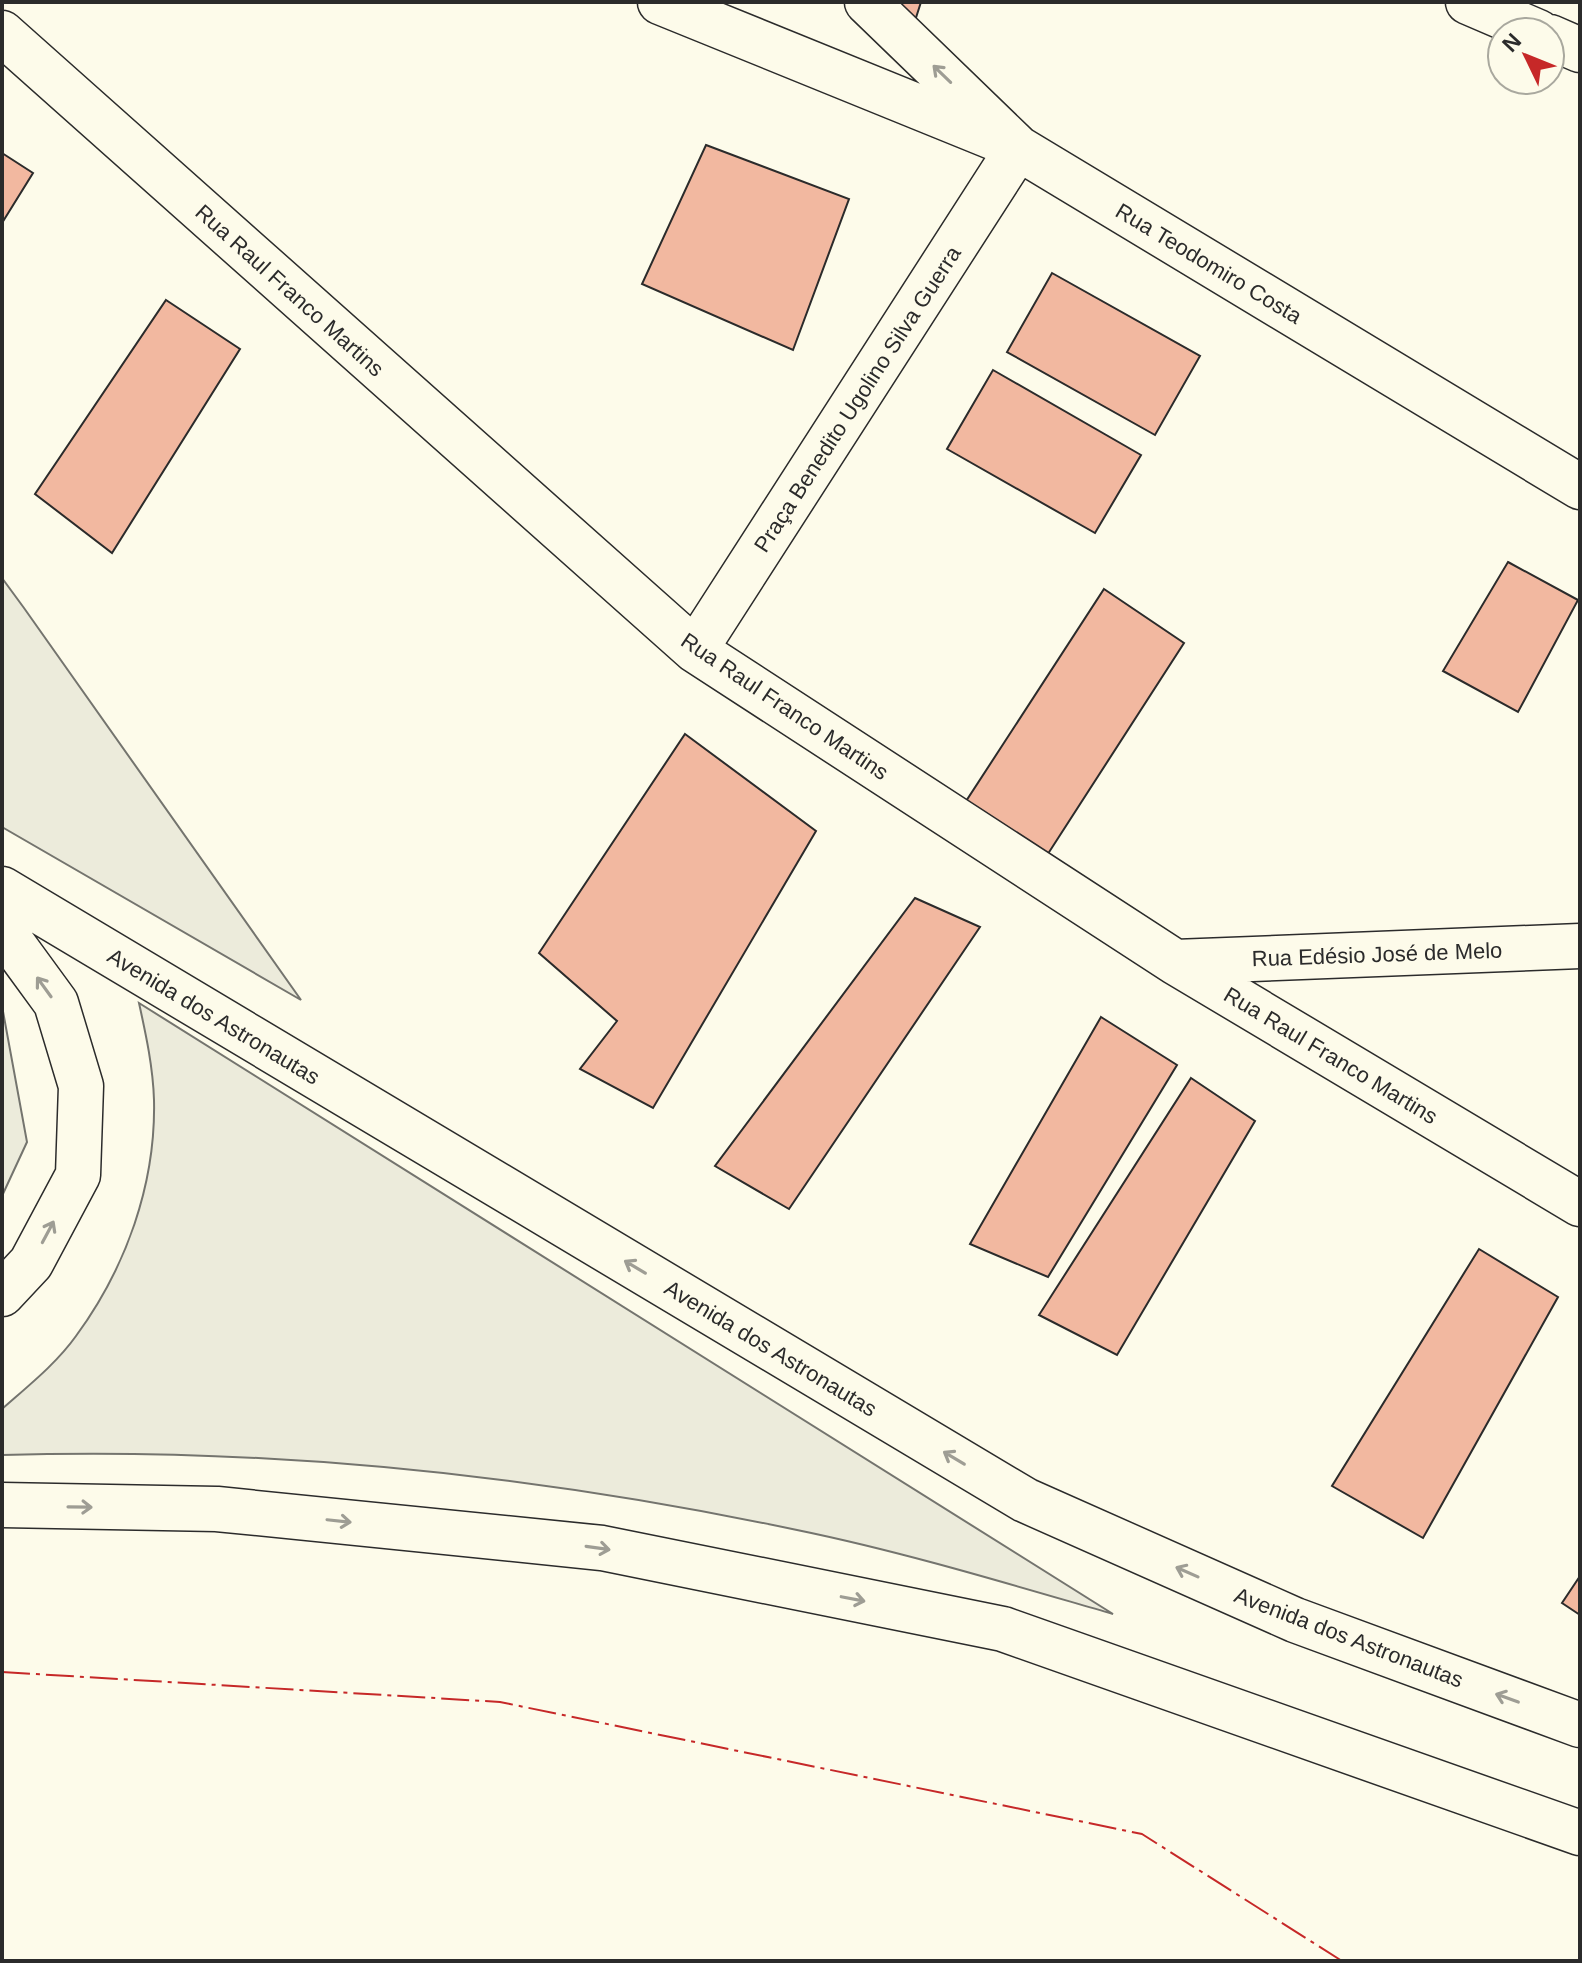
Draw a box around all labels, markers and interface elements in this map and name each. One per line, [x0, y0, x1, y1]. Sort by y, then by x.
north arrow [1486, 16, 1566, 96]
text: N [1497, 28, 1526, 57]
one-way arrow [932, 65, 952, 84]
street label: Rua Teodomiro Costa [1111, 198, 1307, 329]
street label: Rua Raul Franco Martins [190, 199, 389, 381]
street label: Praça Benedito Ugolino Silva Guerra [749, 241, 966, 557]
street label: Rua Raul Franco Martins [676, 628, 893, 785]
street label: Rua Edésio José de Melo [1251, 938, 1503, 971]
street label: Avenida dos Astronautas [103, 943, 324, 1090]
one-way arrow [36, 977, 53, 998]
street label: Rua Raul Franco Martins [1219, 982, 1442, 1129]
one-way arrow [40, 1221, 56, 1244]
one-way arrow [624, 1259, 647, 1275]
street label: Avenida dos Astronautas [660, 1275, 881, 1422]
one-way arrow [943, 1449, 966, 1465]
one-way arrow [66, 1499, 93, 1514]
one-way arrow [325, 1514, 352, 1529]
one-way arrow [585, 1541, 610, 1556]
one-way arrow [1175, 1564, 1199, 1579]
street label: Avenida dos Astronautas [1231, 1582, 1467, 1693]
one-way arrow [840, 1592, 865, 1607]
one-way arrow [1495, 1690, 1520, 1704]

